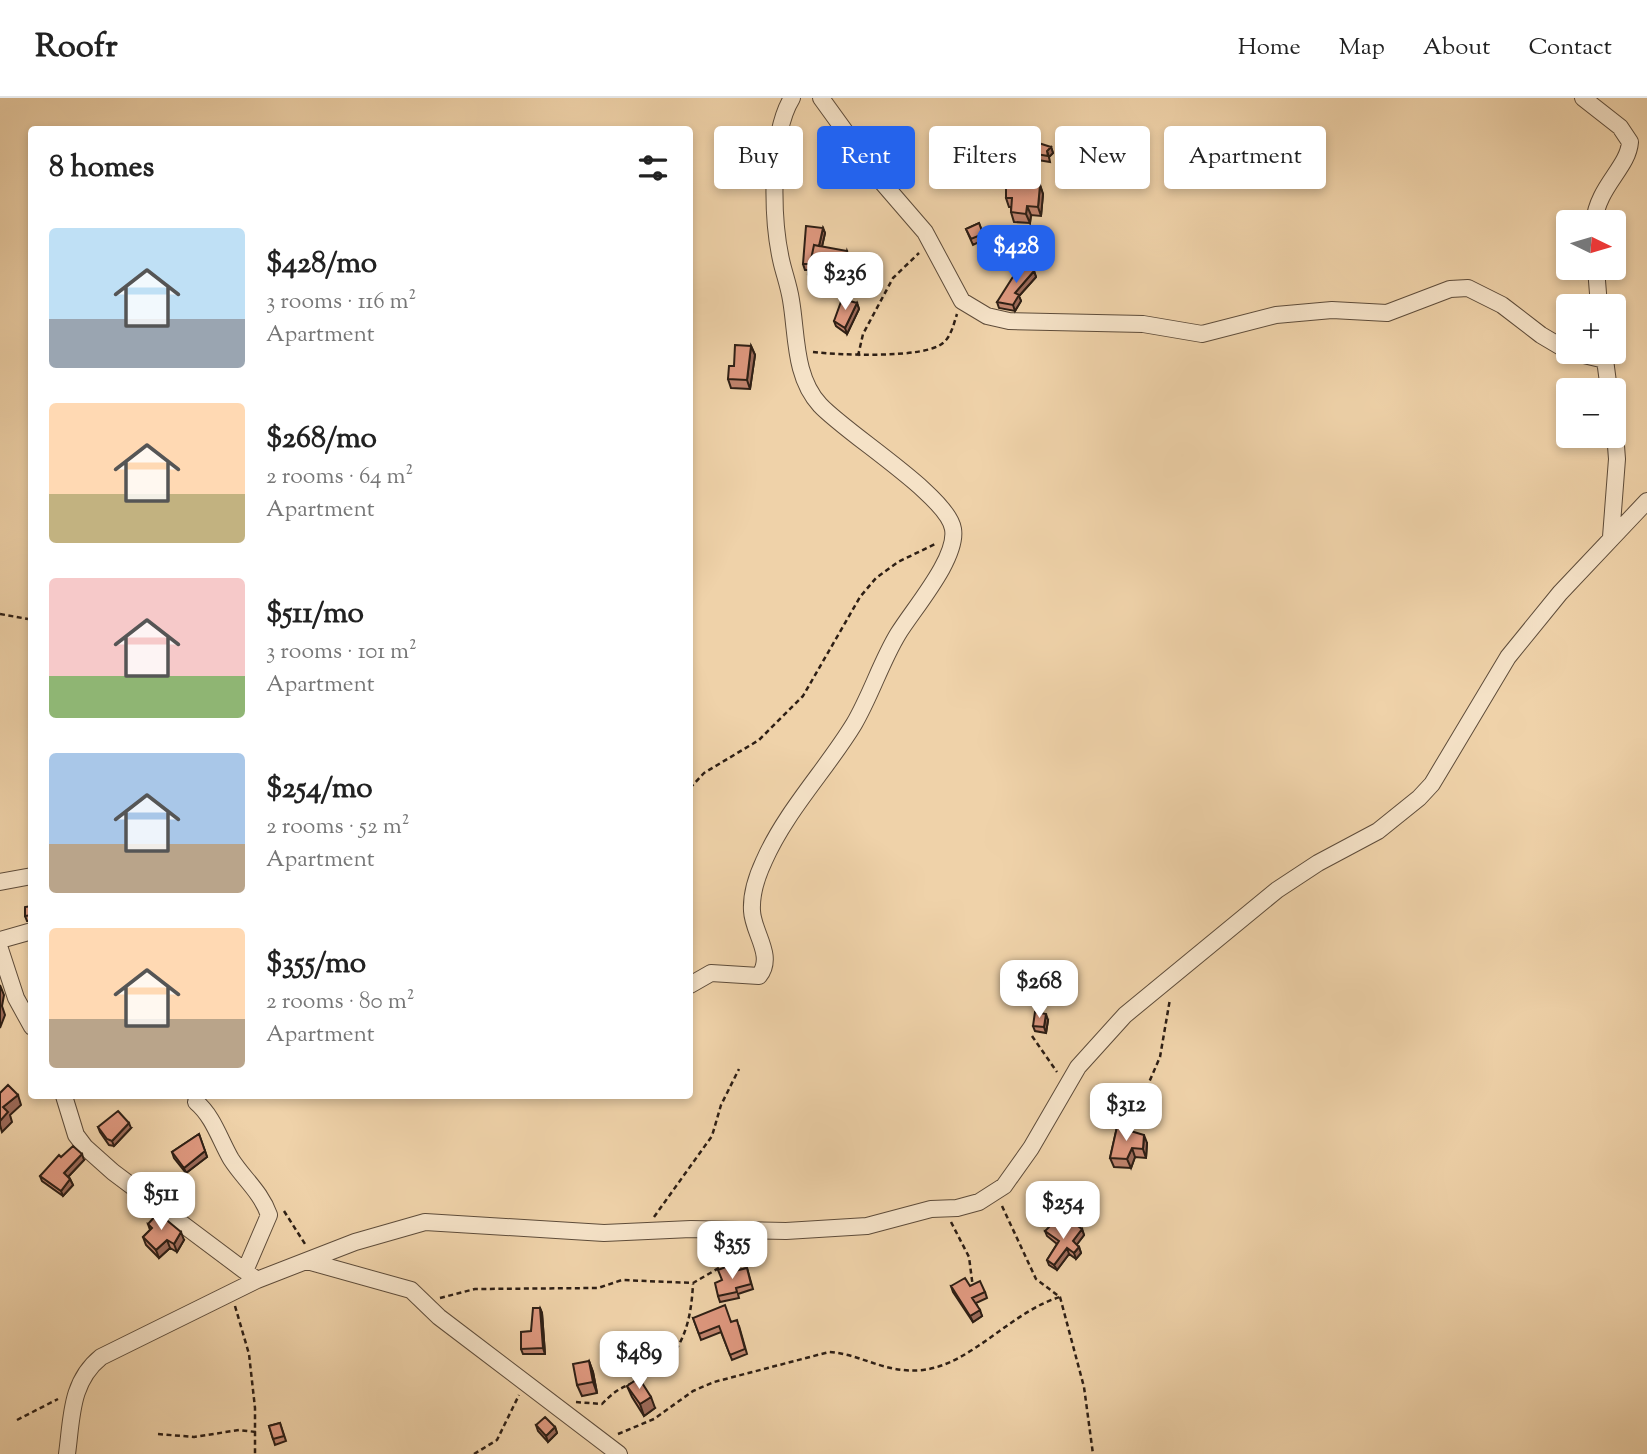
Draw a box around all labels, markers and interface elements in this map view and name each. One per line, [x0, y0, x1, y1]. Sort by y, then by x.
text: Roofr [35, 24, 118, 72]
text: Home [1238, 31, 1301, 65]
text: Map [1339, 31, 1385, 65]
text: About [1423, 31, 1490, 65]
text: Contact [1528, 31, 1612, 65]
chip: Buy [714, 126, 803, 189]
chip: Rent [817, 126, 915, 189]
chip: Filters [929, 126, 1041, 189]
chip: New [1055, 126, 1150, 189]
chip: Apartment [1164, 126, 1326, 189]
text: 8 homes [49, 147, 154, 190]
icon: filters [634, 149, 672, 187]
north arrow [1556, 210, 1626, 280]
map controls [1556, 210, 1626, 448]
pin: $428 [975, 226, 1057, 285]
text: $428 [993, 231, 1039, 264]
text: $428/mo [266, 243, 377, 286]
pin: $236 [804, 252, 886, 312]
icon: home [105, 256, 189, 340]
text: $236 [823, 258, 867, 291]
text: 3 rooms · 116 m² [266, 286, 416, 319]
button: + [1556, 294, 1626, 364]
text: Apartment [266, 319, 375, 352]
button: − [1556, 378, 1626, 448]
text: $268/mo [266, 418, 377, 461]
icon: home [105, 431, 189, 515]
text: 2 rooms · 64 m² [266, 461, 413, 494]
text: Apartment [266, 494, 375, 527]
text: $511/mo [266, 593, 364, 636]
icon: home [105, 606, 189, 690]
text: 3 rooms · 101 m² [266, 636, 417, 669]
text: Apartment [266, 669, 375, 702]
text: $254/mo [266, 768, 373, 811]
icon: home [105, 781, 189, 865]
text: 2 rooms · 52 m² [266, 811, 409, 844]
text: Apartment [266, 844, 375, 877]
text: $355/mo [266, 943, 366, 986]
icon: home [105, 956, 189, 1040]
pin: $268 [998, 960, 1080, 1020]
text: $268 [1016, 966, 1062, 999]
text: 2 rooms · 80 m² [266, 986, 414, 1019]
text: Apartment [266, 1019, 375, 1052]
pin: $312 [1085, 1084, 1167, 1143]
text: $312 [1106, 1089, 1146, 1122]
pin: $511 [120, 1172, 202, 1232]
text: $511 [143, 1178, 179, 1211]
pin: $254 [1022, 1182, 1104, 1241]
text: $254 [1042, 1187, 1084, 1220]
pin: $355 [691, 1222, 773, 1281]
text: $355 [713, 1227, 751, 1260]
pin: $489 [598, 1332, 680, 1391]
text: $489 [616, 1337, 662, 1370]

